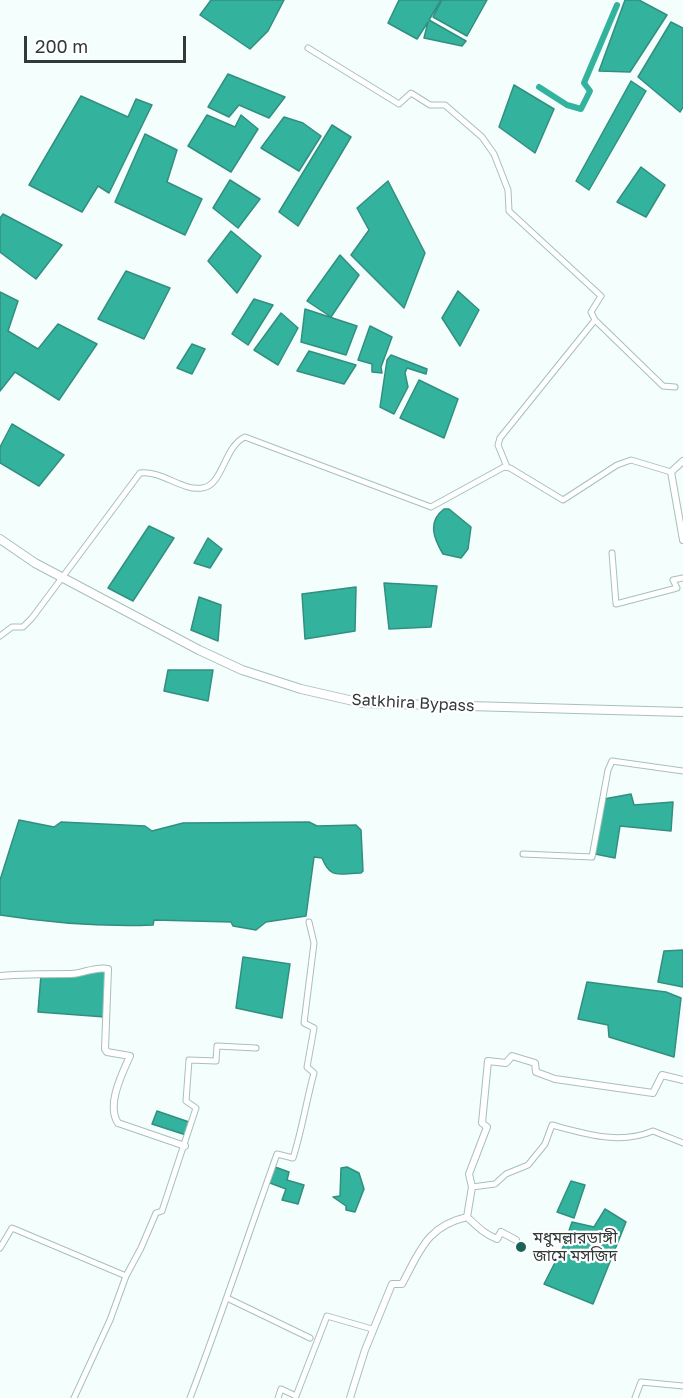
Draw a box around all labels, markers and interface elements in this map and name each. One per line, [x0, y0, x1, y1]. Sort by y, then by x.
scale bar [27, 24, 189, 62]
text: 200 m [35, 35, 88, 57]
street label: Satkhira Bypass [351, 690, 475, 716]
place label: মধুমল্লারডাঙ্গী জামে মসজিদ [533, 1228, 617, 1266]
marker: মধুমল্লারডাঙ্গী জামে মসজিদ [514, 1240, 528, 1254]

